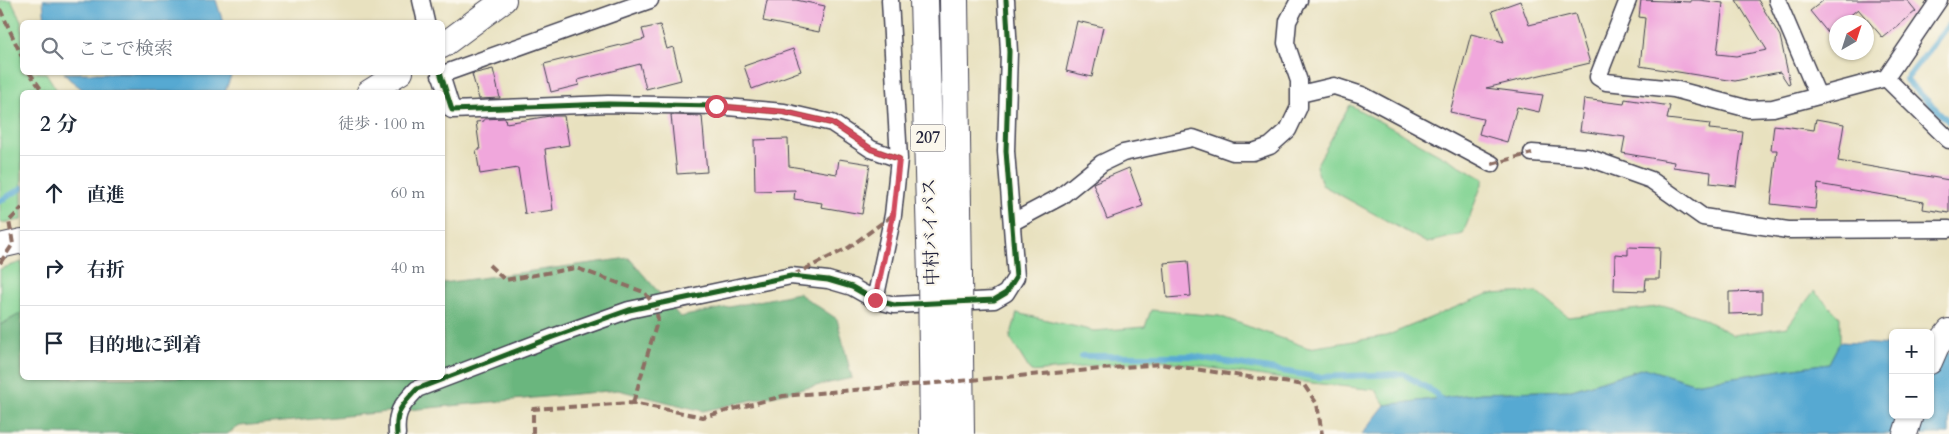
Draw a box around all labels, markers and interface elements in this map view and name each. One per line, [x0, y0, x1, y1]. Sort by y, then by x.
north arrow [1829, 15, 1874, 60]
search box [20, 20, 445, 75]
icon: search [38, 34, 66, 62]
text: ここで検索 [78, 36, 173, 62]
route start [705, 95, 728, 118]
text: 2 分 [40, 110, 77, 139]
text: 徒歩 · 100 m [338, 113, 425, 135]
road number: 207 [910, 125, 946, 152]
street label: 中村バイパス [917, 178, 945, 286]
icon: ahead [40, 179, 68, 207]
text: 直進 [87, 182, 125, 208]
text: 60 m [391, 182, 425, 204]
icon: right [40, 254, 68, 282]
text: 右折 [87, 257, 125, 283]
text: 40 m [391, 257, 425, 279]
route end [864, 289, 887, 312]
icon: arrive [40, 329, 68, 357]
map controls [1889, 329, 1934, 419]
button: + [1889, 329, 1934, 374]
text: 目的地に到着 [87, 332, 201, 358]
button: − [1889, 374, 1934, 419]

